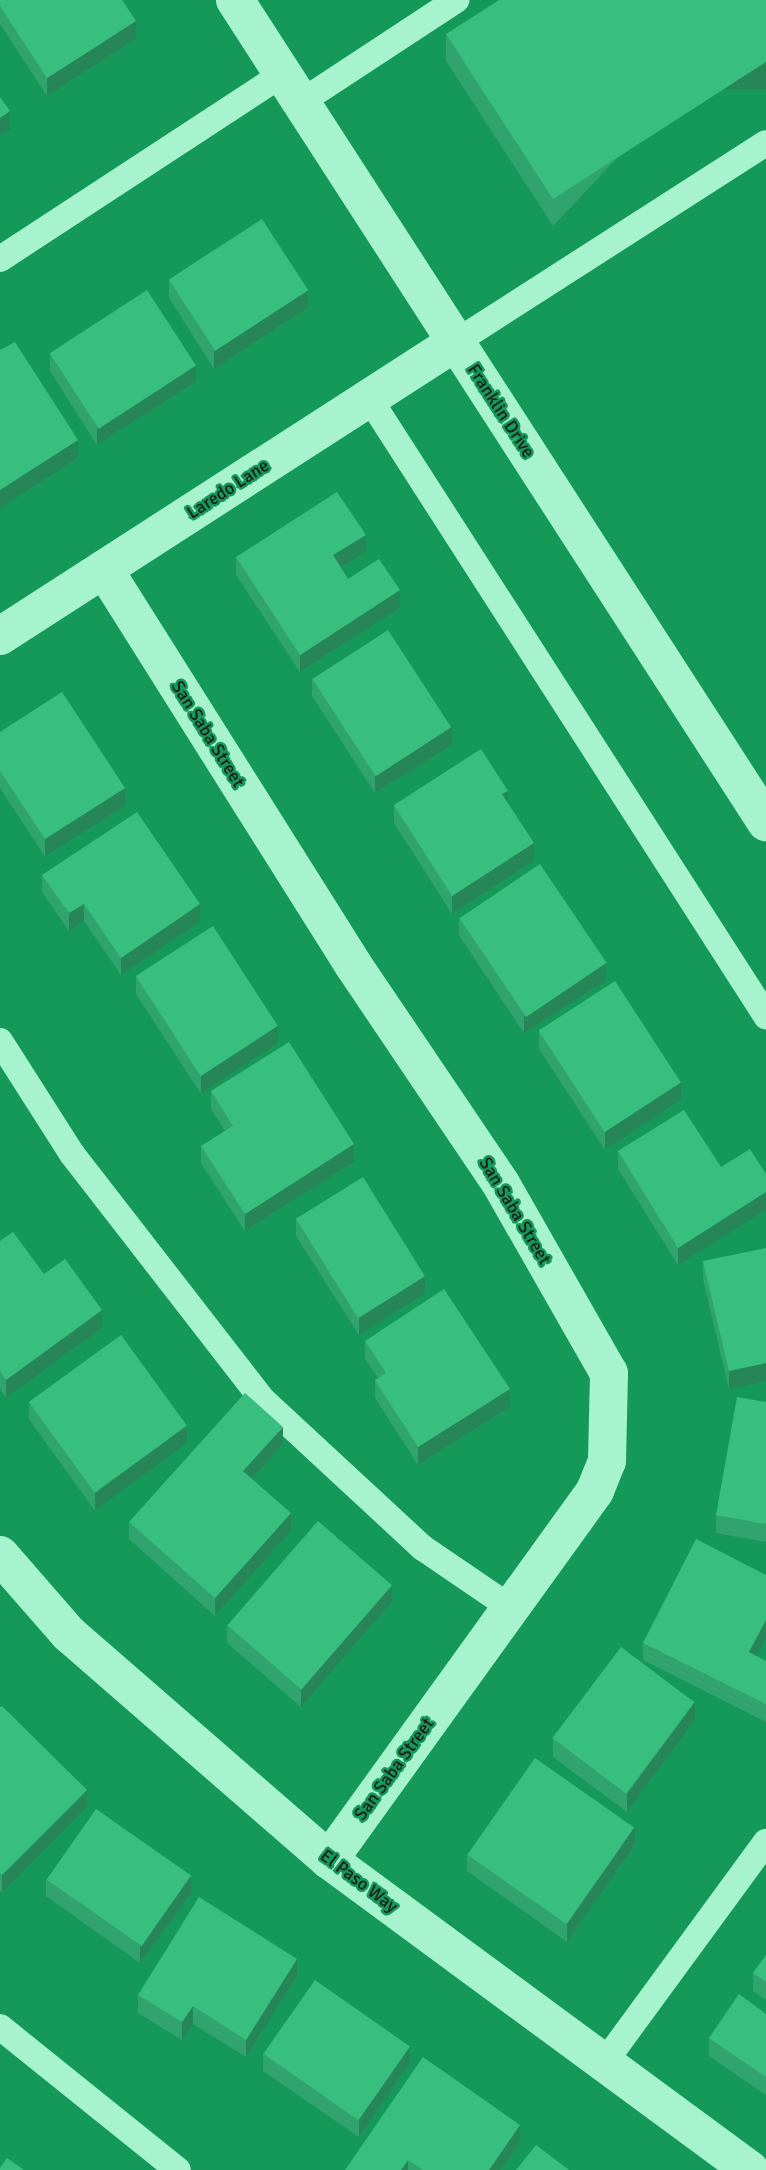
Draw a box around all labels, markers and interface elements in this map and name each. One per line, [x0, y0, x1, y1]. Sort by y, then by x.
street label: Franklin Drive [463, 360, 539, 462]
street label: Laredo Lane [183, 454, 273, 524]
street label: San Saba Street [167, 677, 249, 791]
street label: San Saba Street [474, 1153, 556, 1269]
street label: San Saba Street [350, 1714, 438, 1824]
street label: El Paso Way [316, 1845, 402, 1917]

